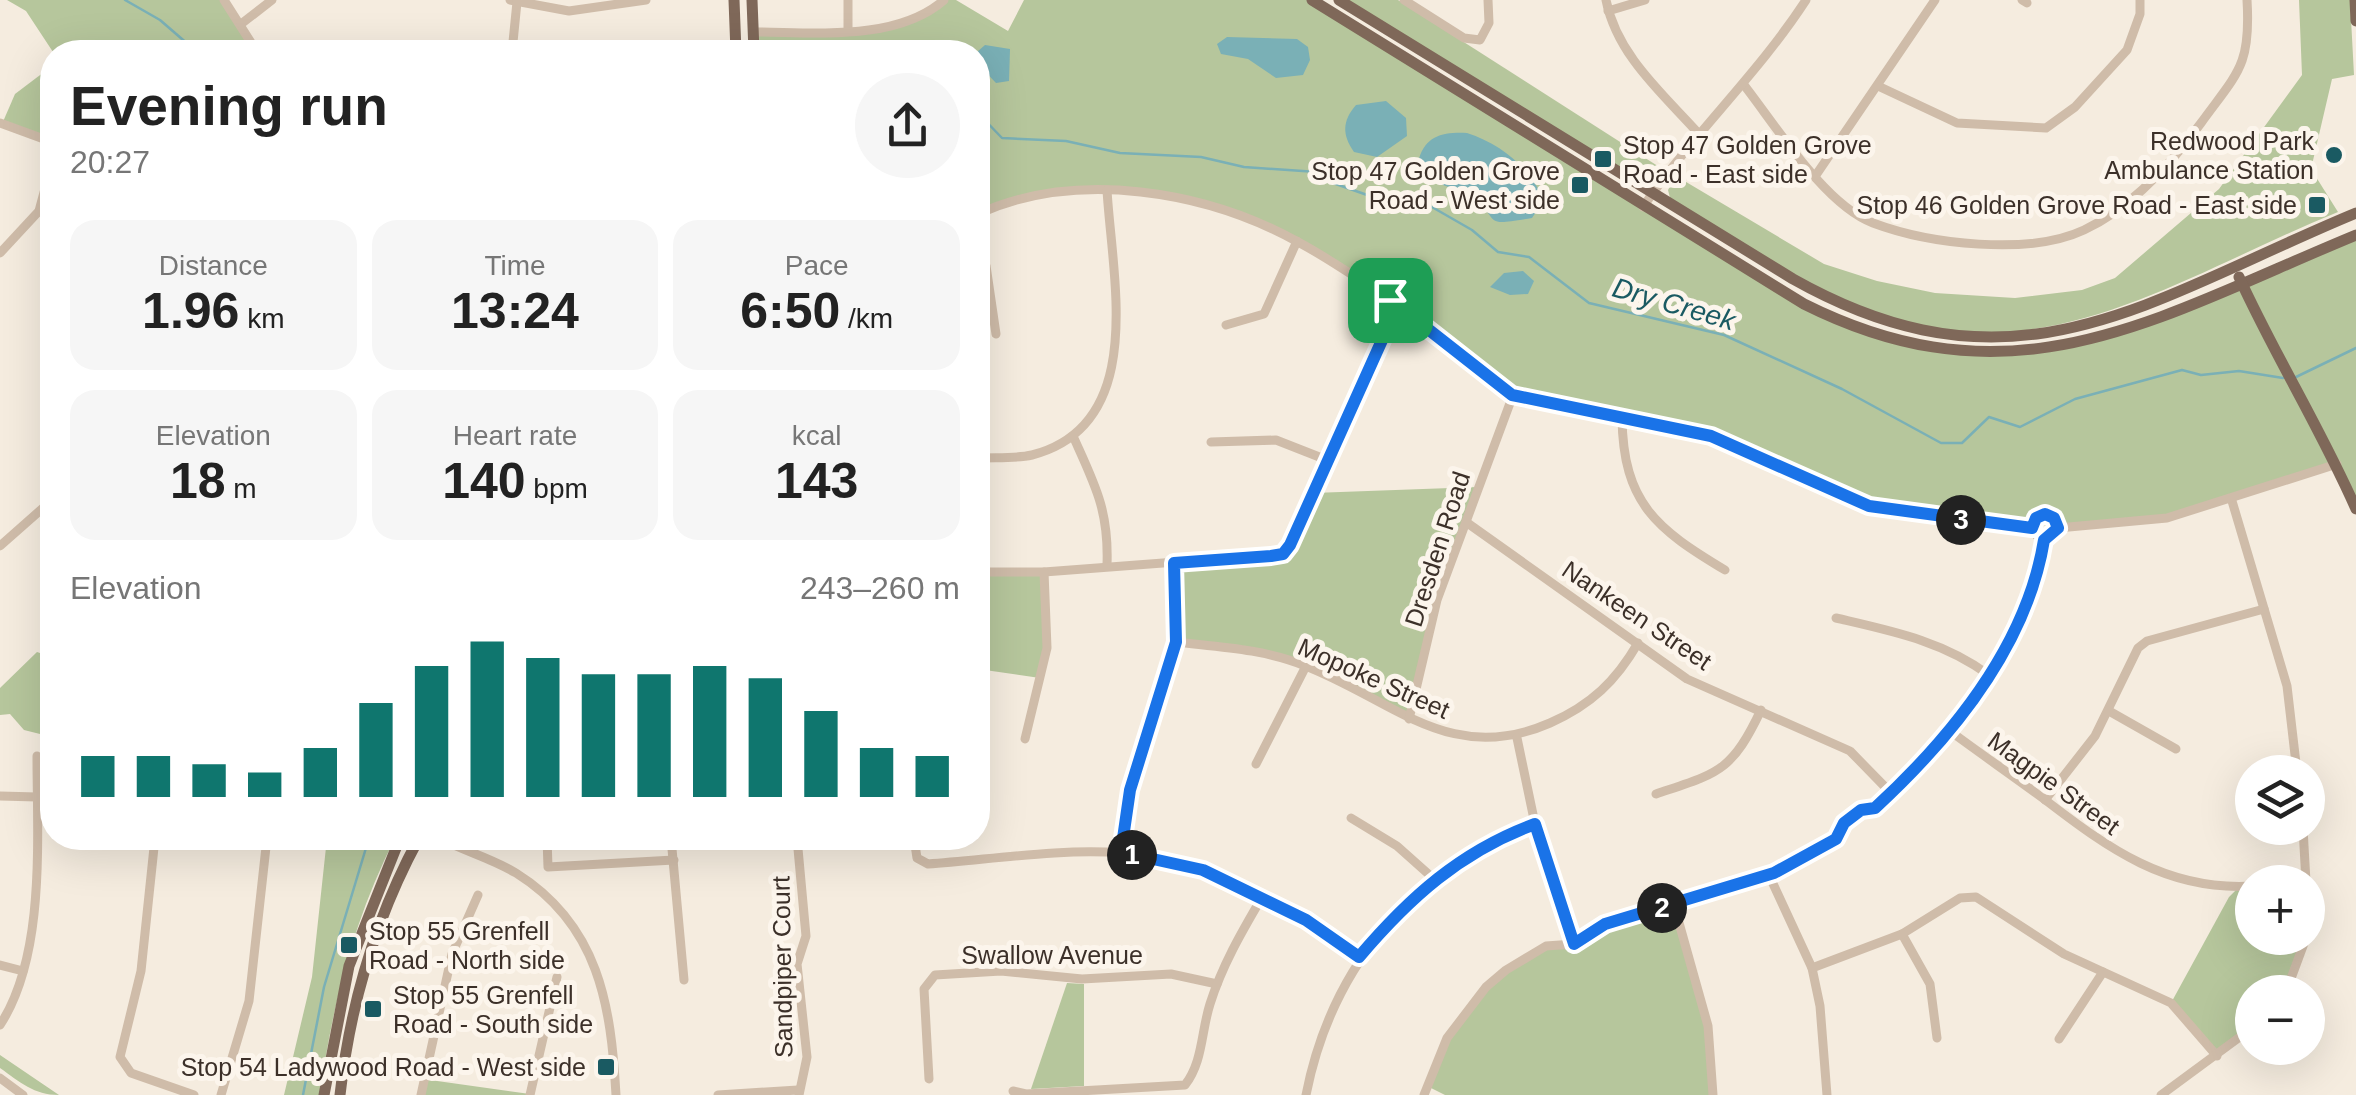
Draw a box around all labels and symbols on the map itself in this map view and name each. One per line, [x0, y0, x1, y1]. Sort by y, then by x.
place label: Redwood Park Ambulance Station [2104, 127, 2314, 184]
place label: Stop 47 Golden Grove Road - East side [1623, 131, 1872, 188]
marker: Redwood Park Ambulance Station [2323, 144, 2345, 166]
marker: Stop 47 Golden Grove Road - East side [1592, 148, 1614, 170]
place label: Stop 47 Golden Grove Road - West side [1311, 157, 1560, 214]
marker: Stop 47 Golden Grove Road - West side [1569, 174, 1591, 196]
place label: Stop 46 Golden Grove Road - East side [1856, 191, 2297, 219]
marker: Stop 46 Golden Grove Road - East side [2306, 194, 2328, 216]
pin [1348, 258, 1433, 343]
water label: Dry Creek [1609, 272, 1741, 337]
street label: Dresden Road [1399, 468, 1475, 630]
pin: 3 [1936, 495, 1986, 545]
street label: Nankeen Street [1557, 555, 1717, 675]
street label: Mopoke Street [1294, 632, 1454, 724]
street label: Magpie Street [1983, 726, 2125, 840]
pin: 1 [1107, 830, 1157, 880]
street label: Sandpiper Court [766, 876, 798, 1058]
pin: 2 [1637, 883, 1687, 933]
place label: Stop 55 Grenfell Road - North side [369, 917, 565, 974]
marker: Stop 55 Grenfell Road - North side [338, 934, 360, 956]
street label: Swallow Avenue [961, 941, 1143, 969]
place label: Stop 55 Grenfell Road - South side [393, 981, 593, 1038]
marker: Stop 55 Grenfell Road - South side [362, 998, 384, 1020]
place label: Stop 54 Ladywood Road - West side [181, 1053, 586, 1081]
marker: Stop 54 Ladywood Road - West side [595, 1056, 617, 1078]

